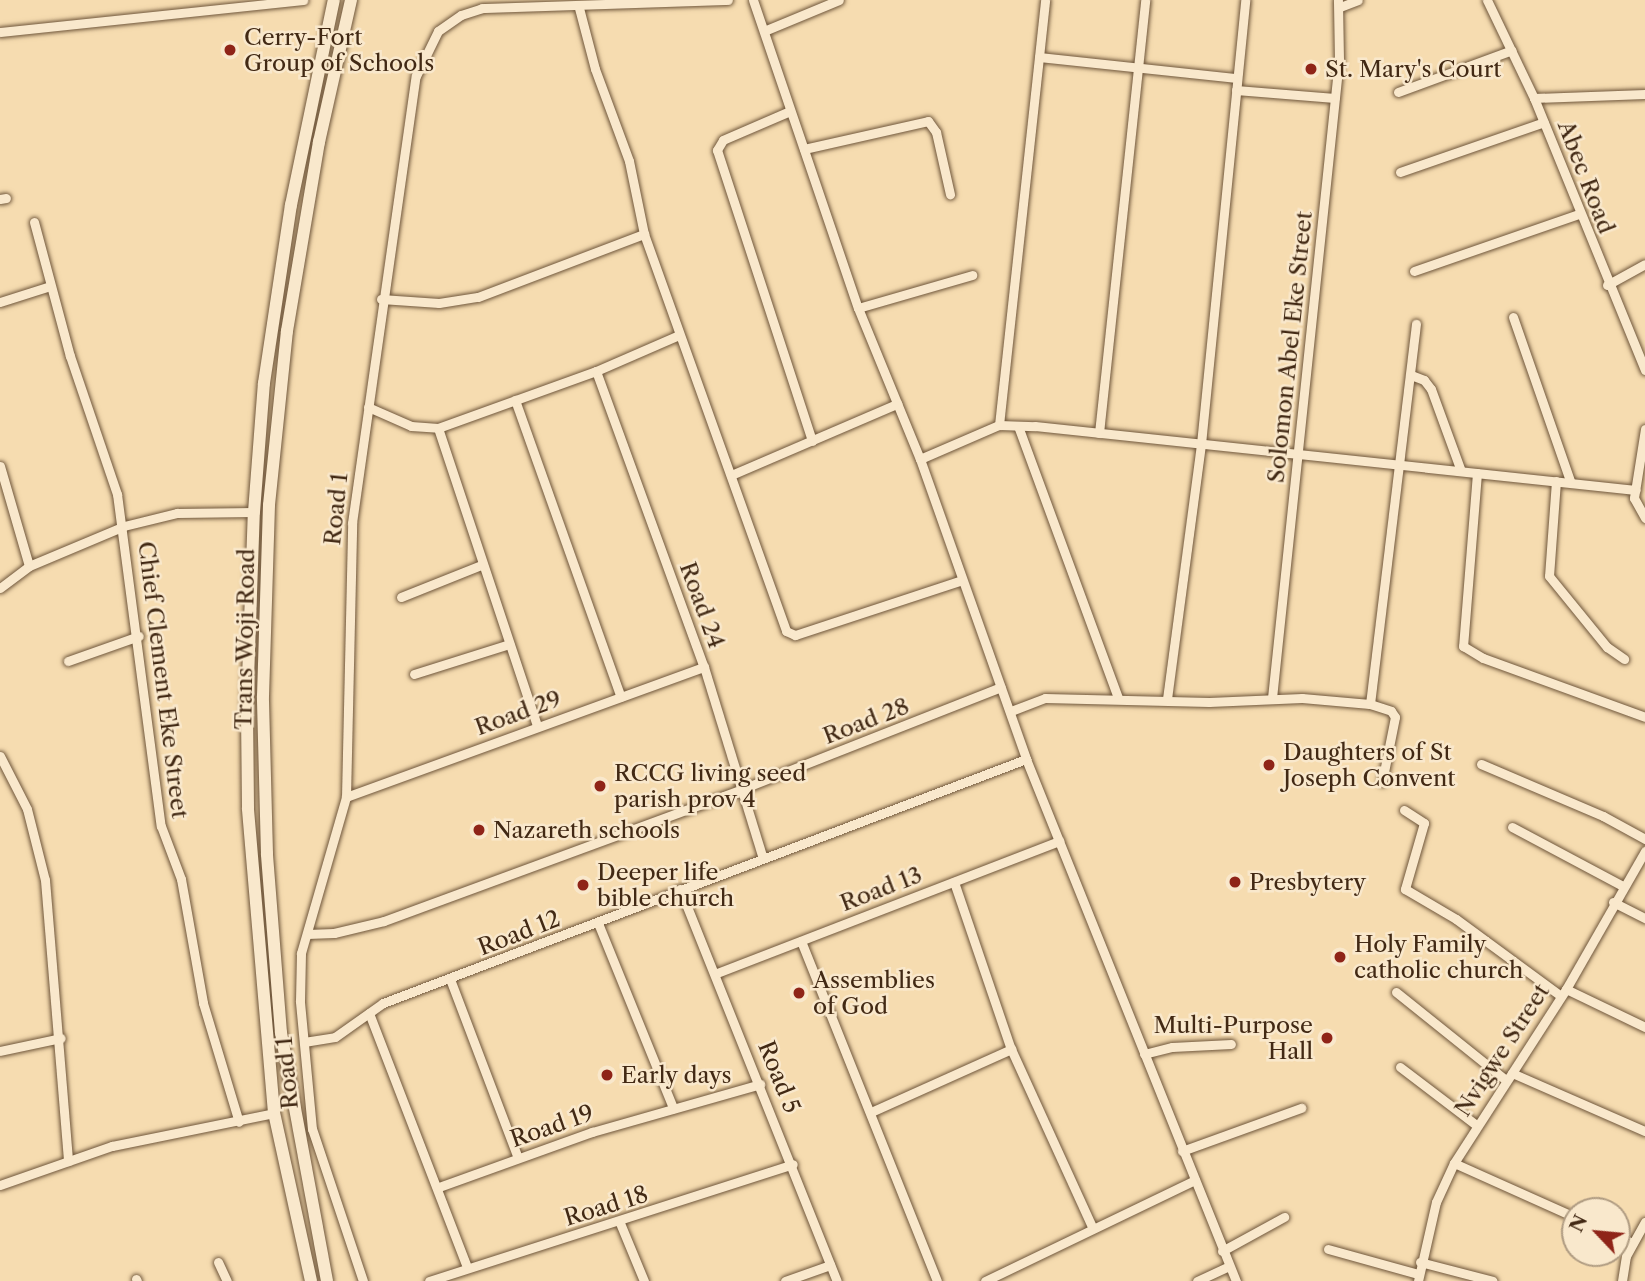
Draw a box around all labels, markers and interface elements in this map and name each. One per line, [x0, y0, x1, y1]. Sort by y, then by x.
place label: Cerry-Fort Group of Schools [244, 23, 434, 77]
marker: Cerry-Fort Group of Schools [222, 42, 238, 58]
place label: St. Mary's Court [1325, 55, 1501, 83]
marker: St. Mary's Court [1303, 61, 1319, 77]
street label: Abec Road [1552, 117, 1620, 237]
street label: Solomon Abel Eke Street [1262, 209, 1318, 485]
street label: Road 1 [318, 471, 354, 547]
street label: Chief Clement Eke Street [132, 540, 194, 820]
street label: Trans Woji Road [230, 548, 260, 730]
street label: Road 24 [674, 558, 730, 652]
street label: Road 29 [471, 685, 565, 741]
street label: Road 28 [819, 692, 913, 750]
place label: Daughters of St Joseph Convent [1283, 738, 1455, 792]
marker: Daughters of St Joseph Convent [1261, 757, 1277, 773]
place label: RCCG living seed parish prov 4 [614, 759, 806, 813]
marker: RCCG living seed parish prov 4 [592, 778, 608, 794]
place label: Nazareth schools [493, 816, 680, 844]
marker: Nazareth schools [471, 822, 487, 838]
place label: Deeper life bible church [597, 858, 734, 912]
street label: Road 13 [836, 861, 926, 917]
place label: Presbytery [1249, 868, 1366, 896]
marker: Presbytery [1227, 874, 1243, 890]
marker: Deeper life bible church [575, 877, 591, 893]
street label: Road 12 [474, 905, 564, 961]
place label: Holy Family catholic church [1354, 930, 1523, 984]
marker: Holy Family catholic church [1332, 949, 1348, 965]
place label: Assemblies of God [813, 966, 935, 1020]
street label: Nvigwe Street [1449, 978, 1555, 1122]
marker: Assemblies of God [791, 985, 807, 1001]
place label: Multi-Purpose Hall [1153, 1011, 1313, 1065]
marker: Multi-Purpose Hall [1319, 1030, 1335, 1046]
street label: Road 1 [270, 1036, 304, 1110]
street label: Road 5 [752, 1037, 806, 1117]
place label: Early days [621, 1061, 732, 1089]
marker: Early days [599, 1067, 615, 1083]
street label: Road 19 [507, 1099, 597, 1153]
street label: Road 18 [561, 1180, 651, 1232]
north arrow [1561, 1197, 1631, 1267]
text: N [1565, 1211, 1592, 1236]

